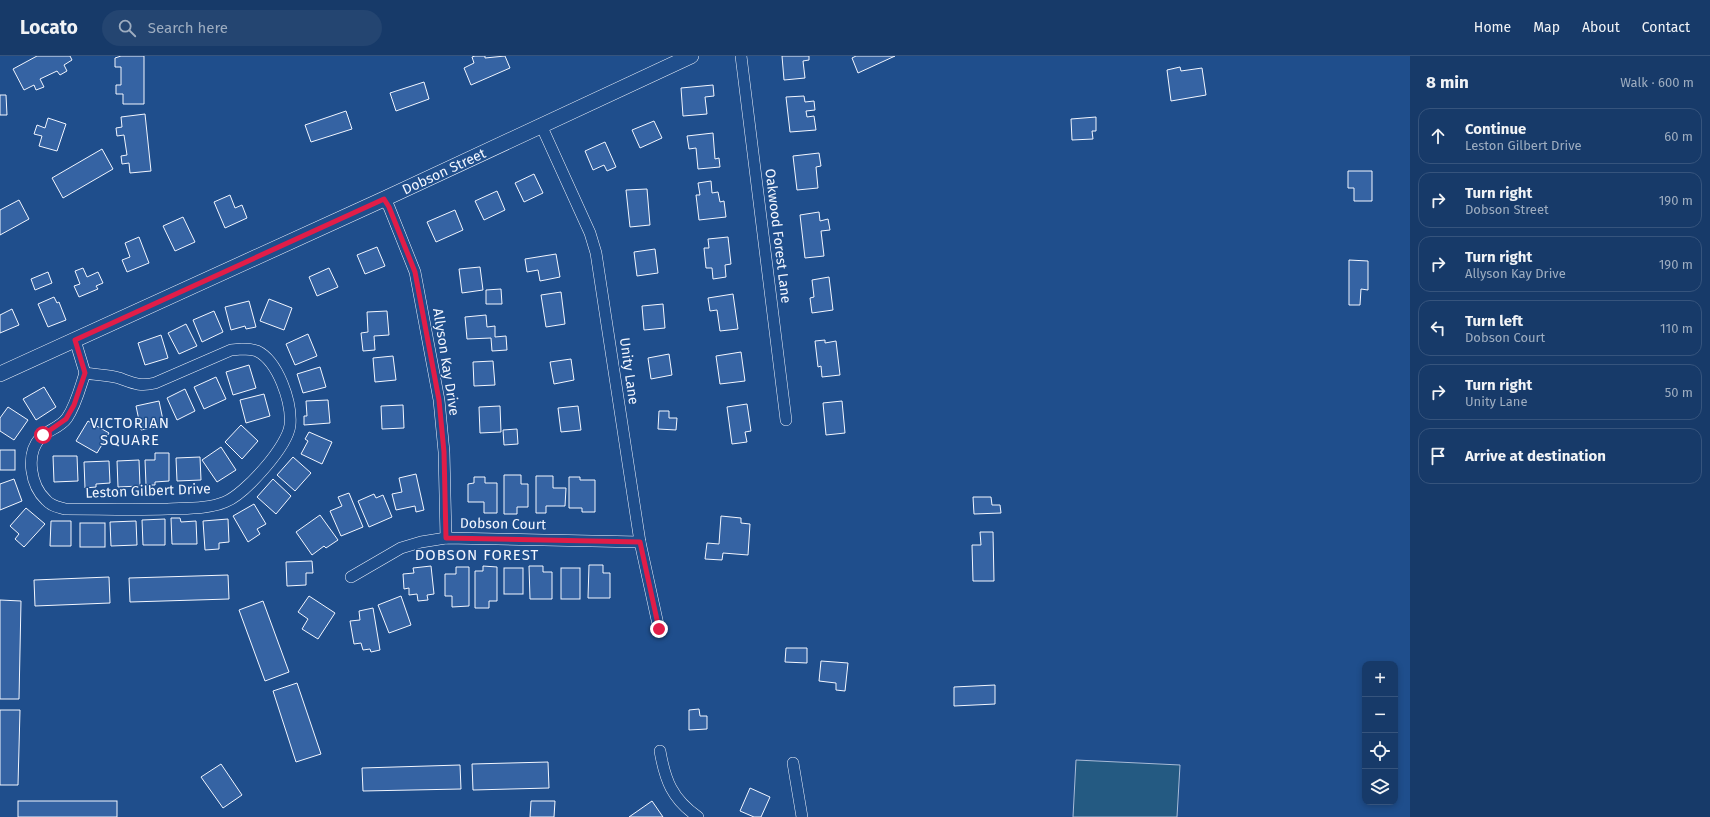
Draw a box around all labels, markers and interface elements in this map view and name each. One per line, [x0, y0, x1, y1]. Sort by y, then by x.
search box [102, 10, 382, 46]
text: Locato [20, 16, 78, 39]
icon: search [116, 17, 138, 39]
text: Search here [148, 19, 228, 37]
text: Home [1474, 19, 1511, 36]
text: Map [1533, 19, 1560, 36]
text: About [1582, 19, 1620, 36]
text: Contact [1642, 19, 1690, 36]
text: 8 min [1426, 72, 1469, 93]
text: Walk · 600 m [1620, 75, 1694, 90]
text: Continue [1465, 120, 1526, 138]
icon: ahead [1427, 125, 1449, 147]
text: 60 m [1664, 129, 1693, 144]
text: Leston Gilbert Drive [1465, 138, 1582, 153]
street label: Dobson Street [399, 144, 489, 198]
street label: Oakwood Forest Lane [761, 168, 795, 304]
text: Turn right [1465, 184, 1532, 202]
icon: right [1427, 189, 1449, 211]
text: 190 m [1659, 193, 1693, 208]
text: Dobson Street [1465, 202, 1549, 217]
text: Turn right [1465, 248, 1532, 266]
icon: right [1427, 253, 1449, 275]
text: 190 m [1659, 257, 1693, 272]
text: Allyson Kay Drive [1465, 266, 1566, 281]
street label: Allyson Kay Drive [429, 307, 463, 417]
text: Turn left [1465, 312, 1523, 330]
icon: left [1427, 317, 1449, 339]
text: 110 m [1660, 321, 1693, 336]
text: Dobson Court [1465, 330, 1545, 345]
street label: Unity Lane [616, 336, 642, 406]
text: Turn right [1465, 376, 1532, 394]
icon: right [1427, 381, 1449, 403]
text: 50 m [1665, 385, 1693, 400]
text: Unity Lane [1465, 394, 1527, 409]
district label: VICTORIAN SQUARE [90, 414, 170, 449]
route start [34, 426, 52, 444]
icon: arrive [1427, 445, 1449, 467]
text: Arrive at destination [1465, 447, 1606, 465]
street label: Leston Gilbert Drive [85, 480, 211, 502]
street label: Dobson Court [460, 515, 547, 533]
district label: DOBSON FOREST [415, 546, 539, 564]
route end [650, 620, 668, 638]
map controls [1362, 661, 1398, 805]
button: + [1362, 661, 1398, 697]
button: − [1362, 697, 1398, 733]
button: locate [1362, 733, 1398, 769]
button: layers [1362, 769, 1398, 805]

